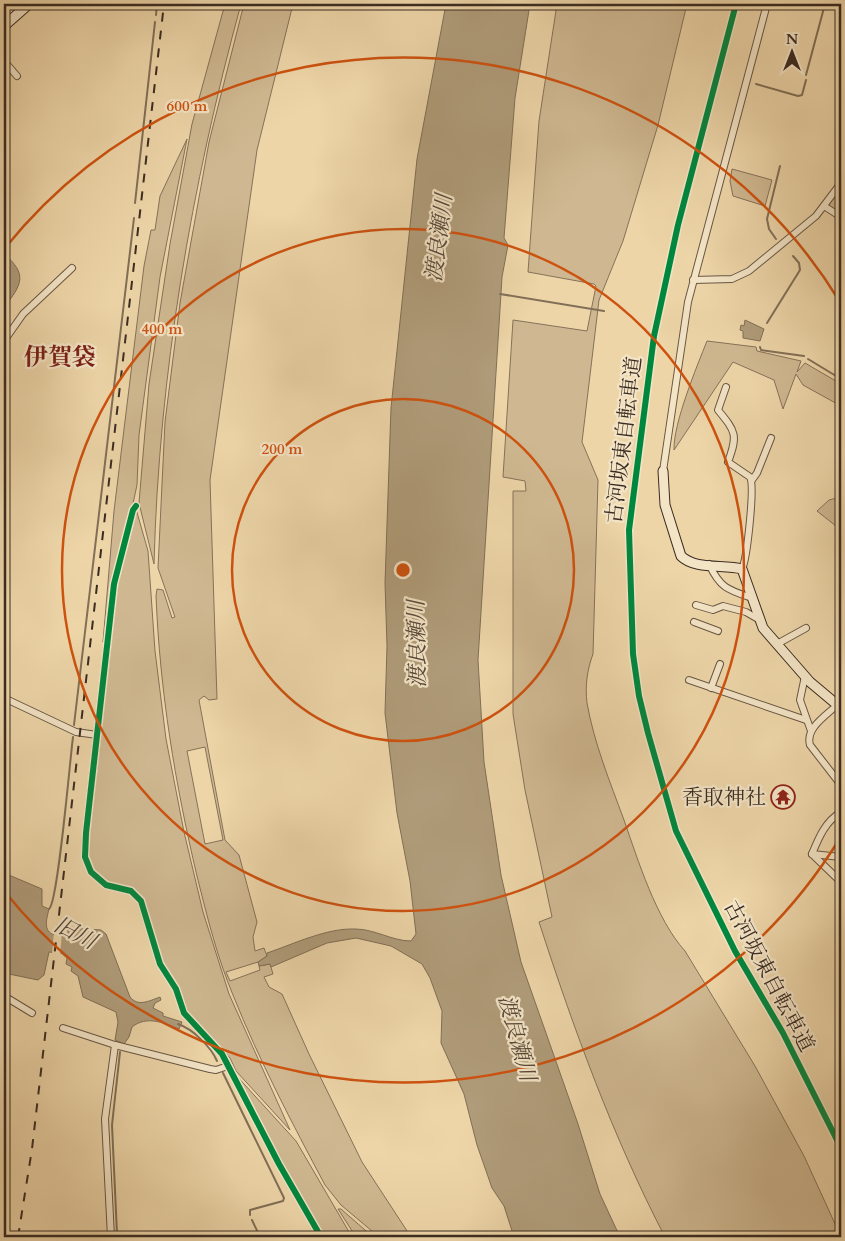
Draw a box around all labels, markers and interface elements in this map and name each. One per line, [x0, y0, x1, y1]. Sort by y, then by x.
north arrow [768, 28, 818, 78]
text: N [786, 30, 798, 49]
text: 600 m [167, 96, 208, 116]
water label: 渡良瀬川 [419, 191, 459, 284]
text: 400 m [142, 319, 183, 339]
district label: 伊賀袋 [24, 341, 96, 374]
street label: 古河坂東自転車道 [599, 355, 649, 525]
text: 200 m [262, 439, 303, 459]
centre of rings [394, 561, 412, 579]
water label: 渡良瀬川 [401, 598, 433, 688]
place label: 香取神社 [682, 783, 766, 812]
temple icon: 香取神社 [770, 784, 796, 810]
street label: 古河坂東自転車道 [717, 895, 821, 1057]
water label: 旧川 [49, 910, 103, 957]
water label: 渡良瀬川 [491, 992, 543, 1086]

